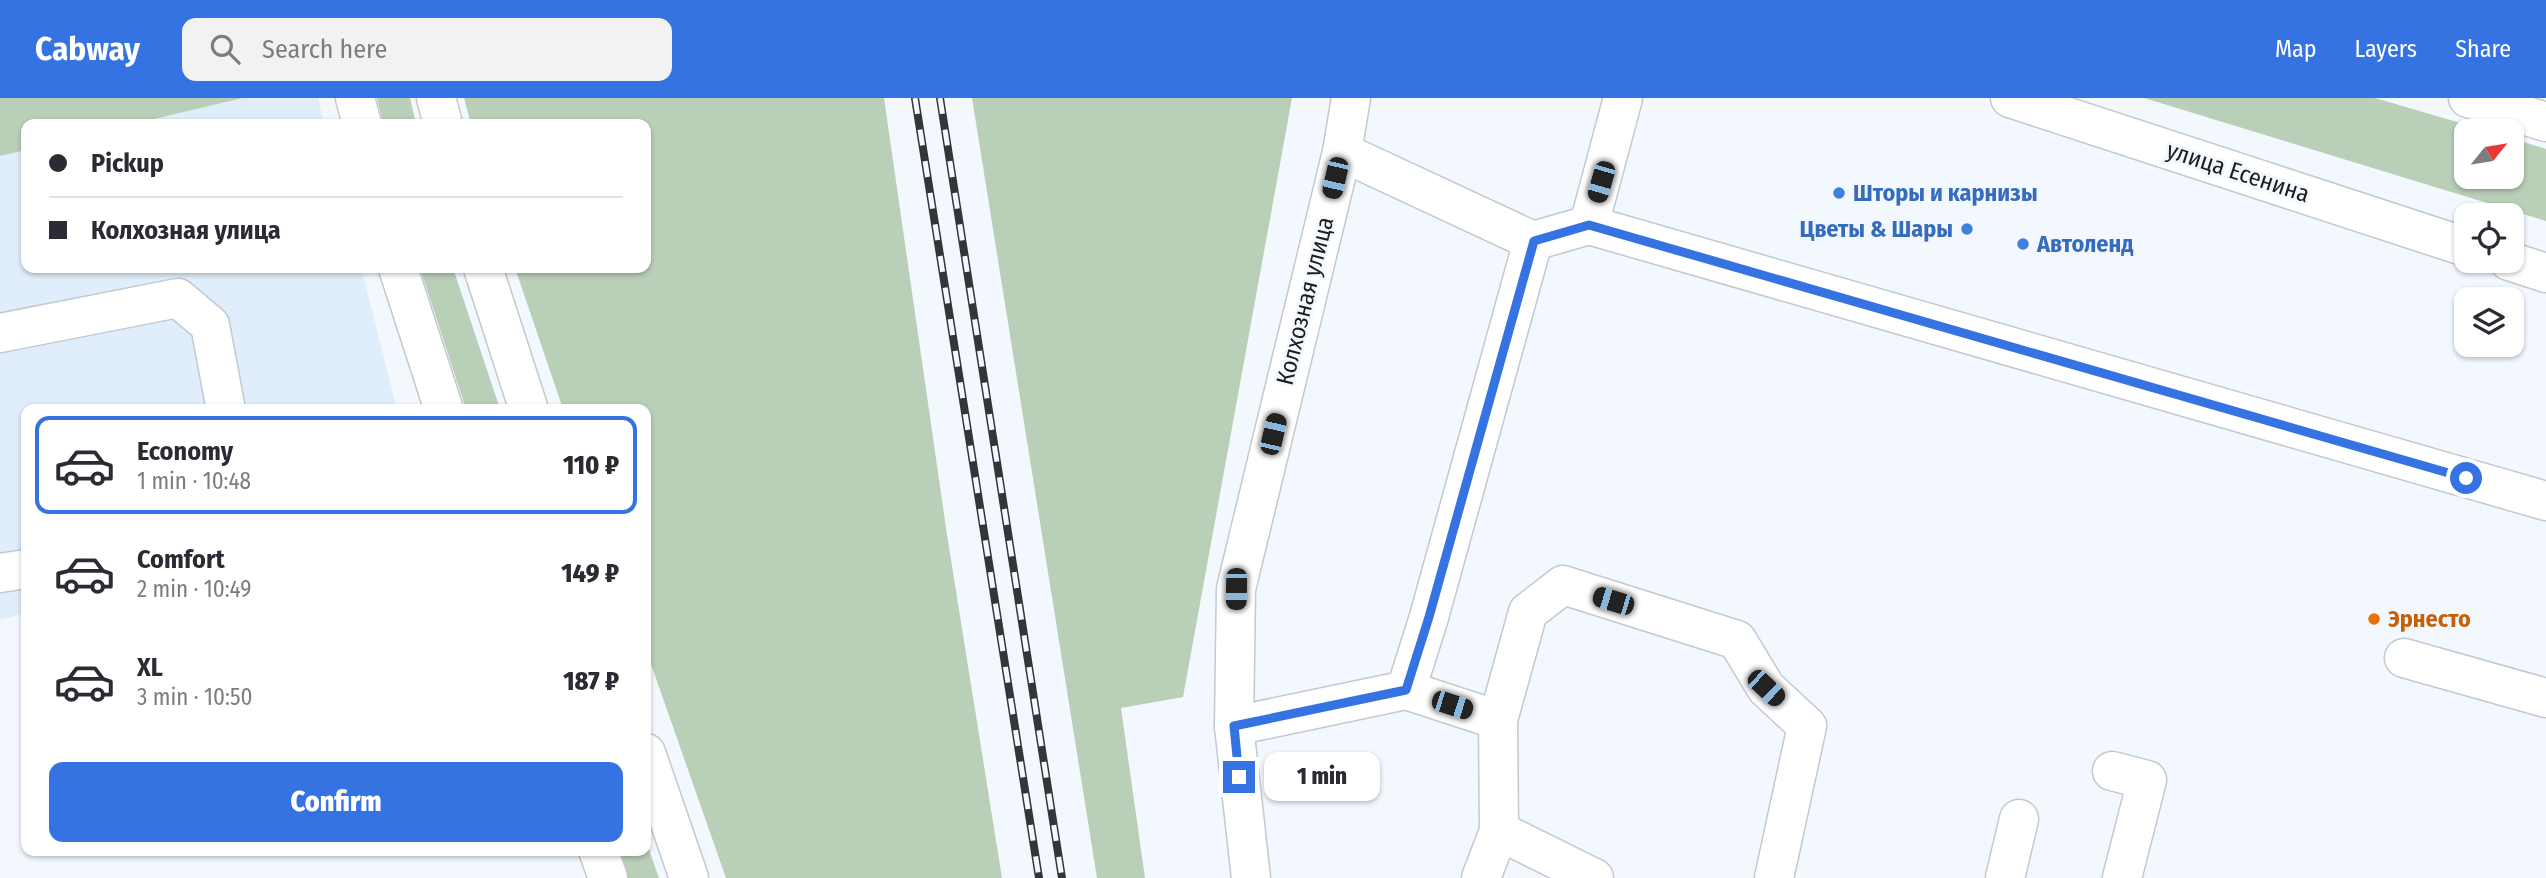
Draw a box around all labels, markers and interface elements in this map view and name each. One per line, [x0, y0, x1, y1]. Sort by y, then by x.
search box [182, 18, 672, 81]
text: Cabway [35, 29, 140, 69]
icon: search [206, 30, 244, 68]
text: Search here [262, 34, 387, 65]
text: Map [2275, 35, 2317, 63]
text: Layers [2355, 35, 2417, 63]
text: Share [2455, 35, 2511, 63]
north arrow [2454, 119, 2524, 189]
map controls [2454, 119, 2524, 357]
street label: улица Есенина [2163, 136, 2313, 208]
text: Pickup [91, 148, 164, 179]
car [1321, 155, 1350, 201]
car [1586, 159, 1617, 205]
place label: Шторы и карнизы [1853, 179, 2038, 207]
marker: Шторы и карнизы [1831, 185, 1847, 201]
button: locate [2454, 203, 2524, 273]
street label: Колхозная улица [1271, 214, 1339, 388]
text: Колхозная улица [91, 215, 281, 246]
place label: Цветы & Шары [1799, 215, 1953, 243]
marker: Цветы & Шары [1959, 221, 1975, 237]
place label: Автоленд [2036, 230, 2133, 258]
marker: Автоленд [2015, 236, 2031, 252]
button: layers [2454, 287, 2524, 357]
car [1259, 411, 1288, 457]
icon: car [53, 434, 116, 497]
text: Economy [137, 436, 233, 467]
text: 110 ₽ [563, 450, 619, 481]
route start [2450, 462, 2482, 494]
text: 1 min · 10:48 [137, 467, 251, 495]
icon: car [53, 542, 116, 605]
text: Comfort [137, 544, 225, 575]
text: 149 ₽ [561, 558, 619, 589]
car [1226, 568, 1247, 610]
text: 2 min · 10:49 [137, 575, 251, 603]
car [1590, 585, 1637, 617]
place label: Эрнесто [2388, 605, 2471, 633]
marker: Эрнесто [2366, 611, 2382, 627]
icon: car [53, 650, 116, 713]
text: XL [137, 652, 163, 683]
text: 187 ₽ [563, 666, 619, 697]
car [1744, 666, 1789, 710]
text: 3 min · 10:50 [137, 683, 253, 711]
car [1429, 689, 1476, 721]
callout: 1 min [1264, 752, 1379, 802]
route end [1223, 761, 1255, 793]
button: Confirm [49, 762, 623, 842]
text: 1 min [1297, 762, 1347, 790]

